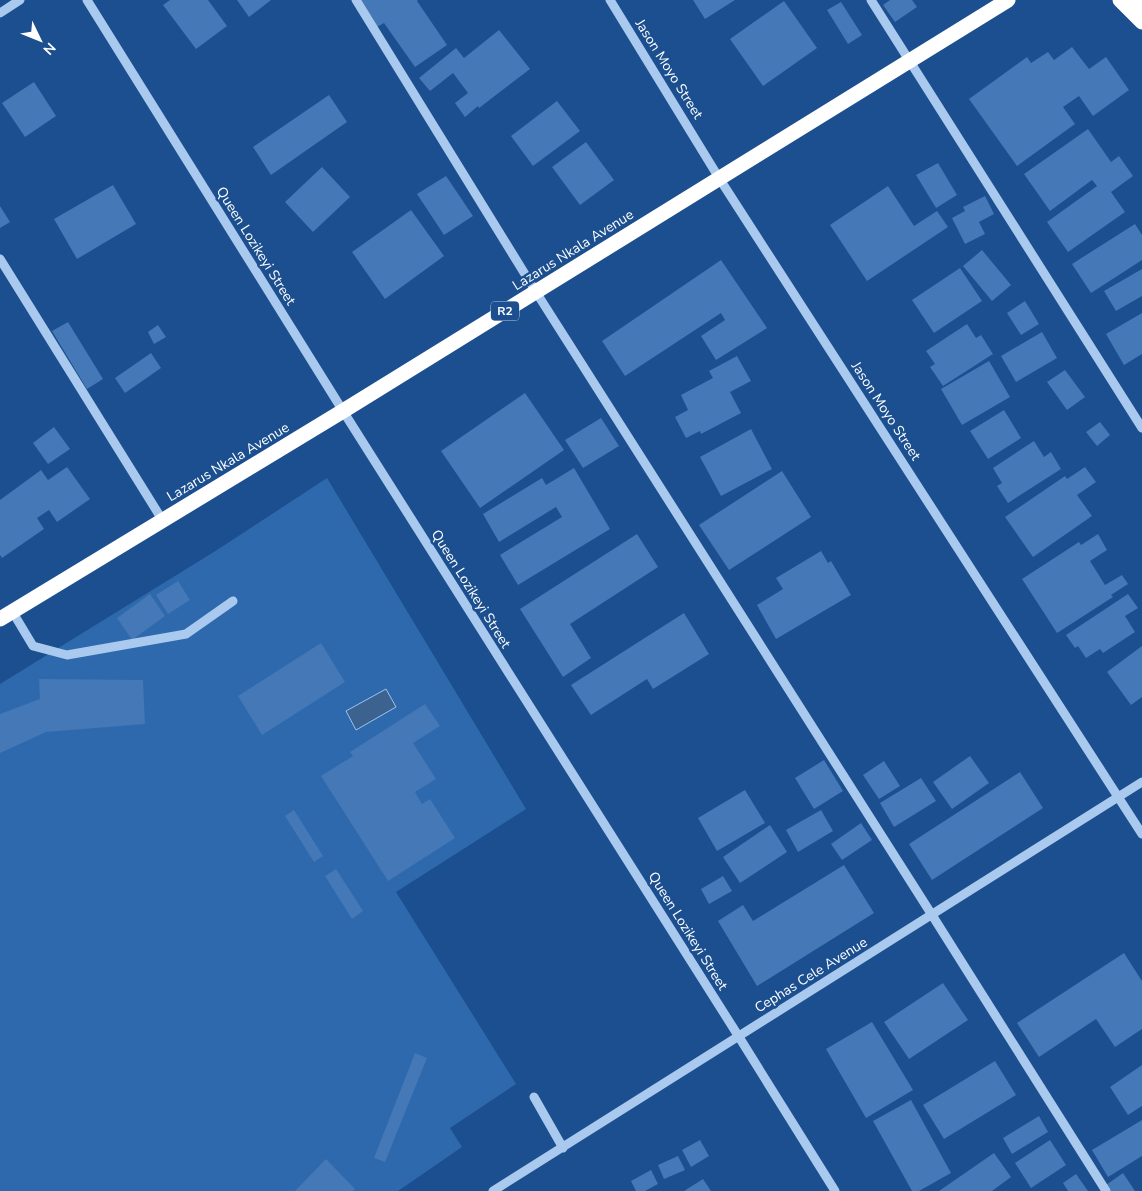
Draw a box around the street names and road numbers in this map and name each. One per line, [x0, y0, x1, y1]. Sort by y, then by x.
street label: Jason Moyo Street [630, 15, 707, 123]
street label: Queen Lozikeyi Street [212, 183, 300, 309]
street label: Lazarus Nkala Avenue [509, 205, 637, 295]
road number: R2 [491, 302, 519, 321]
street label: Jason Moyo Street [846, 357, 925, 464]
street label: Lazarus Nkala Avenue [163, 418, 293, 506]
street label: Queen Lozikeyi Street [427, 526, 515, 652]
street label: Queen Lozikeyi Street [644, 868, 732, 994]
street label: Cephas Cele Avenue [751, 933, 871, 1017]

